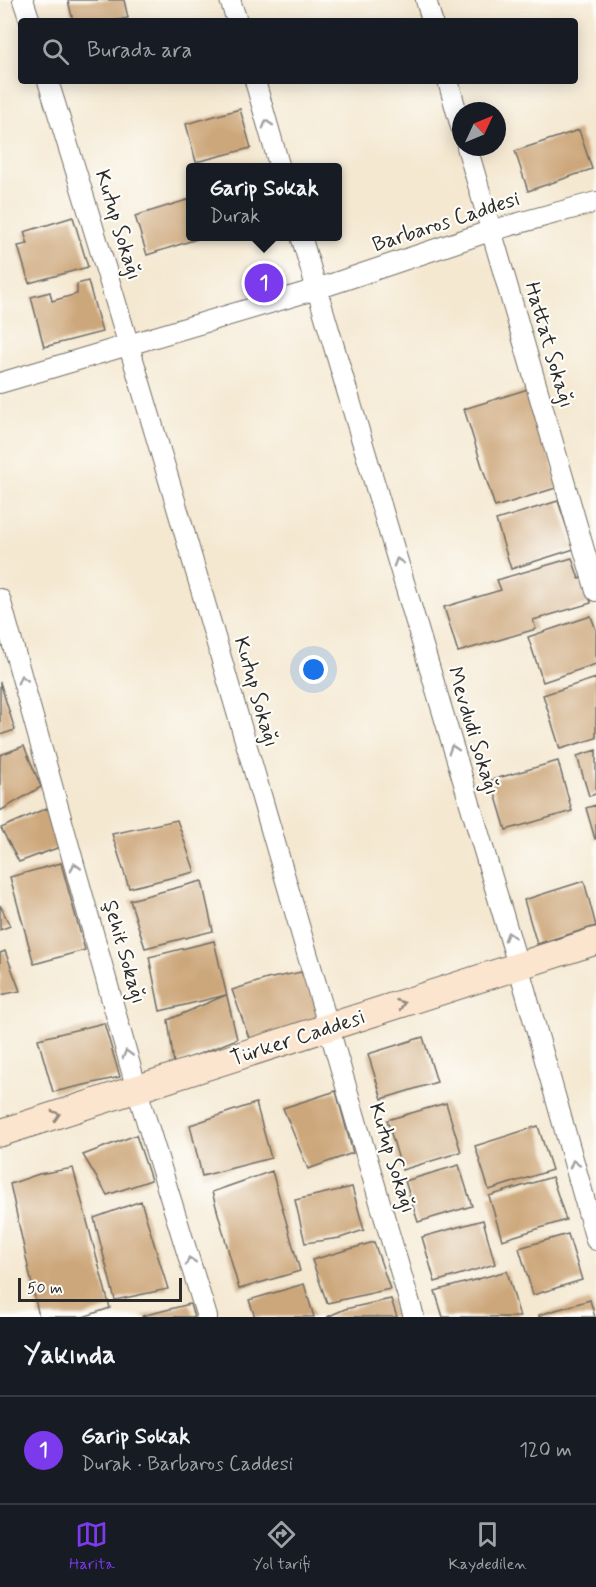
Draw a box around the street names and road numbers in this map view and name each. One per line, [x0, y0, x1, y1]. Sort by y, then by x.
street label: Kutup Sokağı [88, 166, 148, 284]
street label: Barbaros Caddesi [369, 185, 523, 259]
street label: Hattat Sokağı [518, 279, 580, 411]
street label: Kutup Sokağı [227, 633, 285, 751]
street label: Mevdudi Sokağı [440, 664, 506, 798]
street label: Şehit Sokağı [96, 897, 152, 1007]
street label: Türker Caddesi [227, 1003, 369, 1073]
street label: Kutup Sokağı [362, 1099, 422, 1217]

